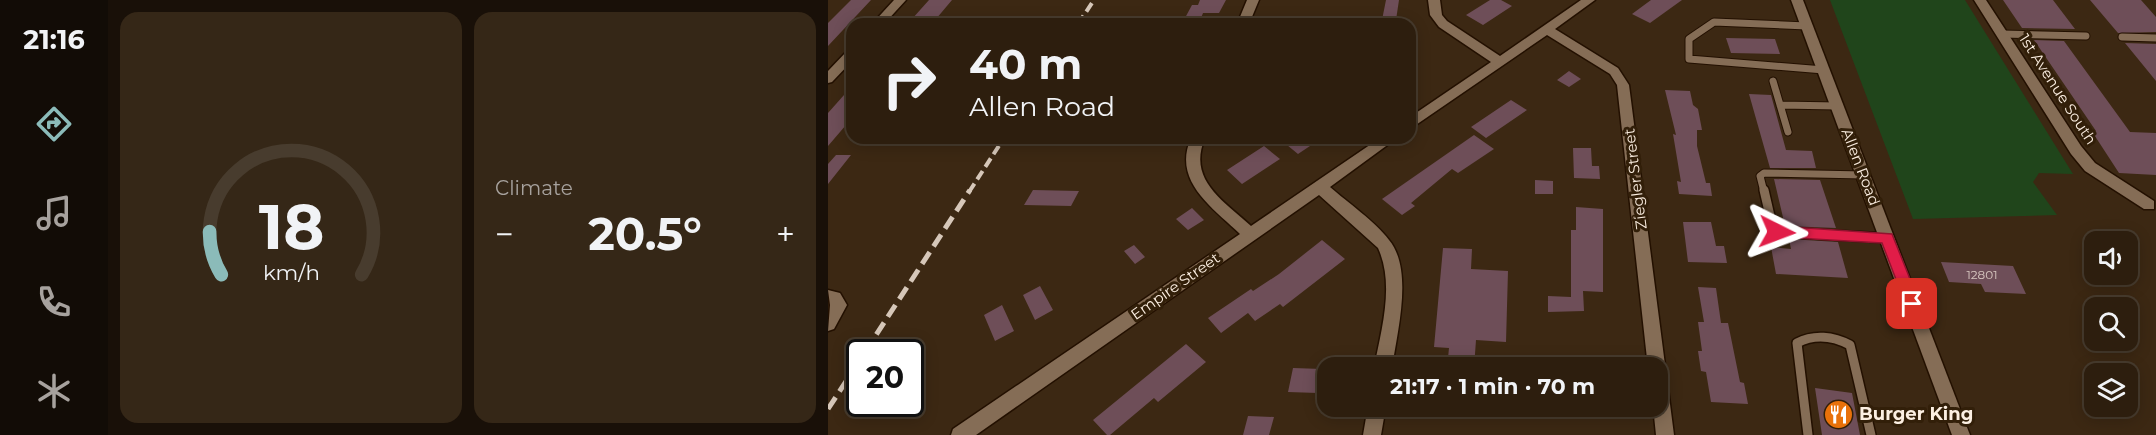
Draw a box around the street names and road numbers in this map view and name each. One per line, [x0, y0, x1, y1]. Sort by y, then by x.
street label: 1st Avenue South [2015, 30, 2101, 148]
street label: Allen Road [1838, 126, 1884, 208]
street label: Ziegler Street [1619, 127, 1651, 231]
street label: Empire Street [1127, 248, 1223, 324]

